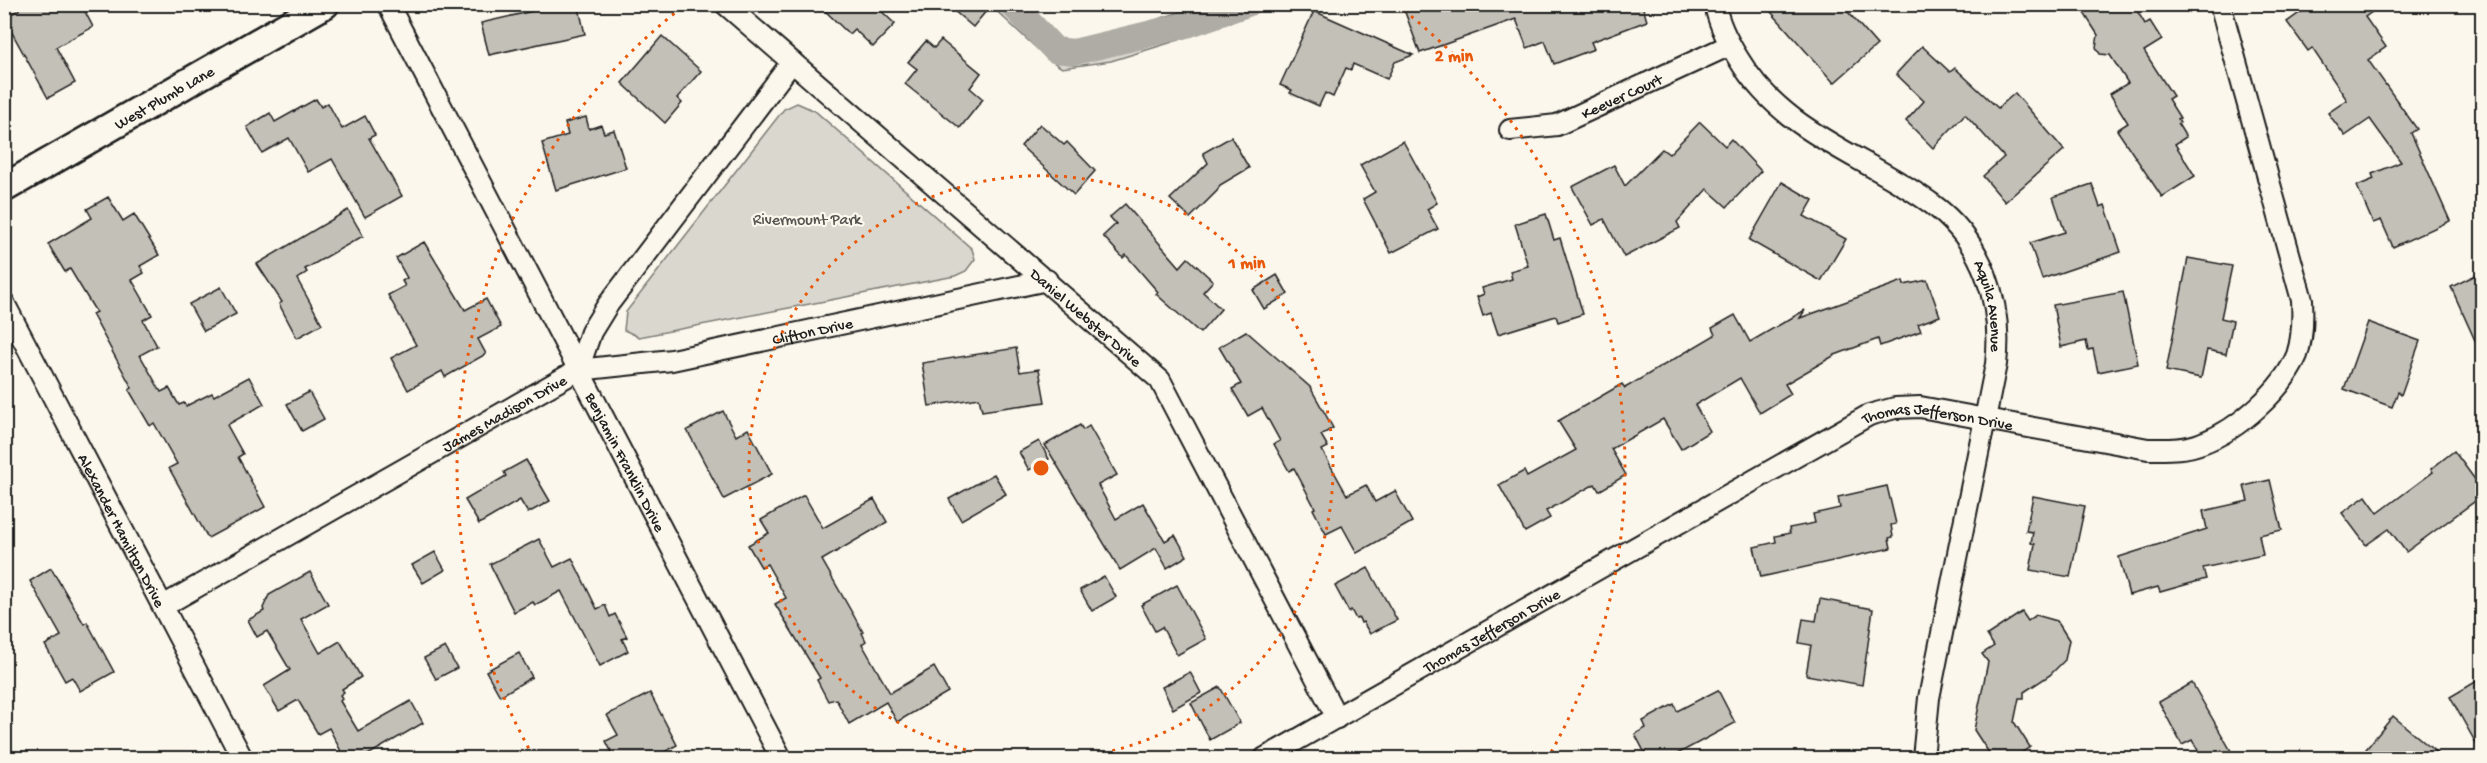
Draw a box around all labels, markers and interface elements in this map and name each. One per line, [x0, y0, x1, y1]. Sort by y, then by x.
text: 2 min [1435, 47, 1474, 68]
street label: West Plumb Lane [112, 63, 219, 136]
street label: Keever Court [1579, 71, 1667, 125]
park label: Rivermount Park [753, 212, 863, 231]
text: 1 min [1228, 254, 1266, 275]
street label: Aquila Avenue [1968, 258, 2003, 353]
street label: Daniel Webster Drive [1024, 265, 1145, 373]
street label: Clifton Drive [771, 316, 856, 351]
street label: James Madison Drive [440, 372, 572, 458]
street label: Benjamin Franklin Drive [579, 389, 668, 537]
street label: Thomas Jefferson Drive [1859, 401, 2015, 437]
street label: Alexander Hamilton Drive [72, 451, 168, 612]
centre of rings [1031, 458, 1051, 478]
street label: Thomas Jefferson Drive [1420, 586, 1565, 679]

